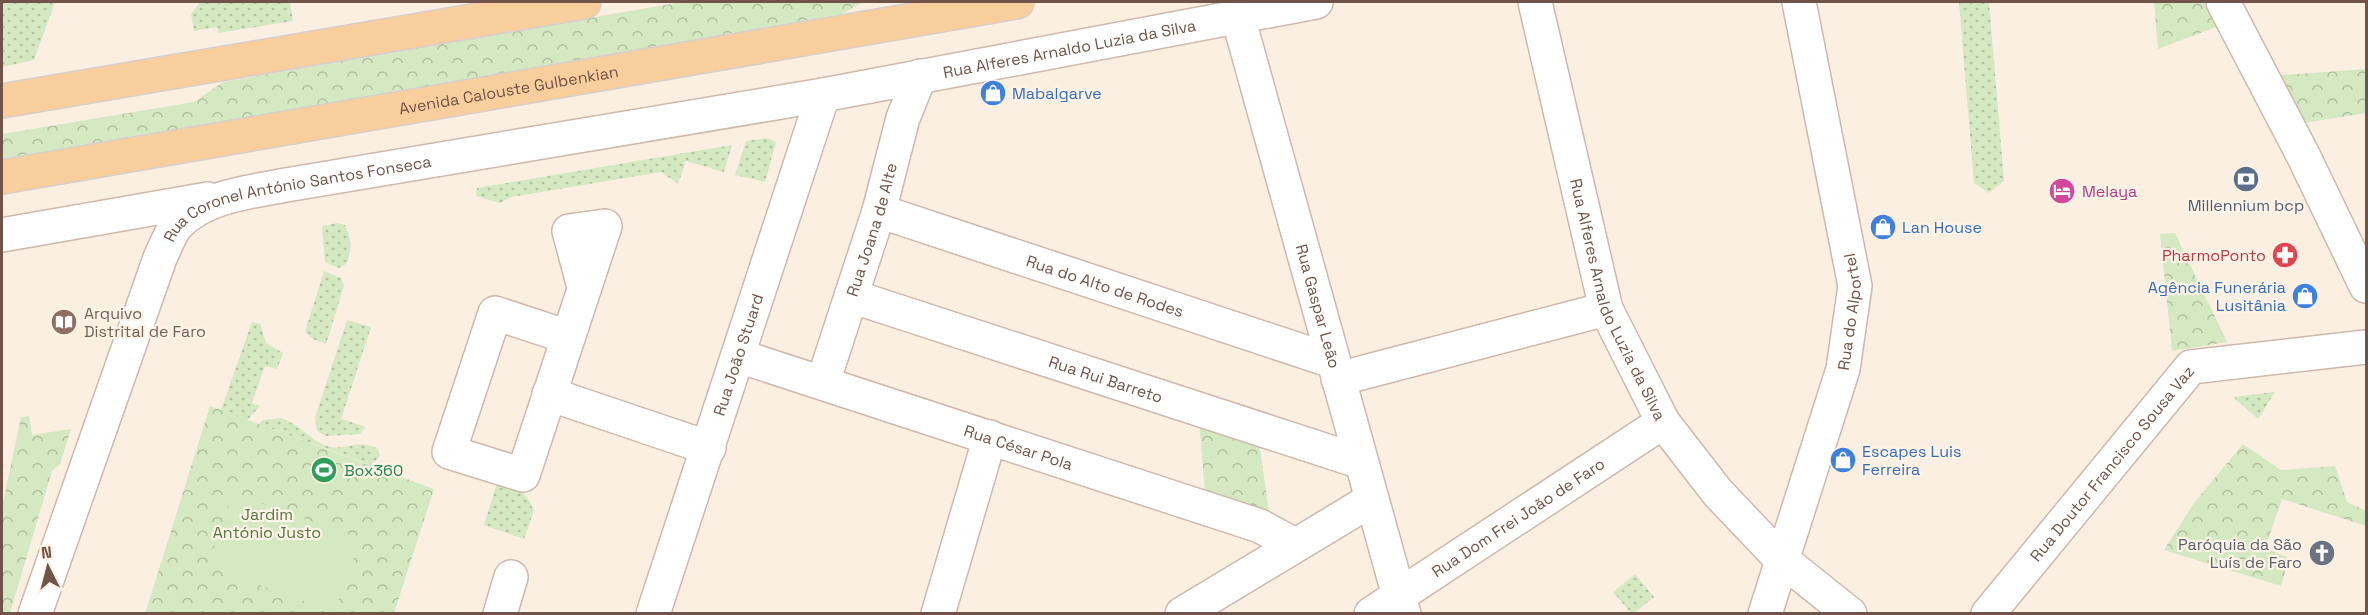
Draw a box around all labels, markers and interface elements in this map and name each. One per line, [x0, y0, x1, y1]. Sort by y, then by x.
street label: Rua Alferes Arnaldo Luzia da Silva [941, 15, 1198, 83]
street label: Avenida Calouste Gulbenkian [397, 61, 620, 119]
shop icon: Mabalgarve [978, 78, 1008, 108]
place label: Mabalgarve [1012, 83, 1102, 104]
street label: Rua Coronel António Santos Fonseca [159, 151, 433, 246]
street label: Rua Joana de Alte [842, 161, 902, 299]
bank icon: Millennium bcp [2231, 164, 2261, 194]
hotel icon: Melaya [2047, 176, 2077, 206]
street label: Rua Alferes Arnaldo Luzia da Silva [1565, 177, 1671, 424]
place label: Melaya [2082, 181, 2137, 202]
place label: Millennium bcp [2188, 195, 2304, 216]
shop icon: Lan House [1868, 212, 1898, 242]
place label: Lan House [1902, 217, 1982, 238]
pharmacy icon: PharmoPonto [2270, 240, 2300, 270]
street label: Rua Gaspar Leão [1291, 242, 1345, 371]
place label: PharmoPonto [2162, 245, 2266, 266]
street label: Rua do Alto de Rodes [1023, 250, 1186, 322]
street label: Rua do Alportel [1833, 251, 1866, 372]
place label: Agência Funerária Lusitânia [2148, 277, 2286, 316]
shop icon: Agência Funerária Lusitânia [2290, 281, 2320, 311]
street label: Rua João Stuard [709, 291, 768, 419]
place label: Arquivo Distrital de Faro [84, 303, 206, 342]
library icon: Arquivo Distrital de Faro [49, 307, 79, 337]
street label: Rua Rui Barreto [1046, 351, 1165, 408]
street label: Rua Doutor Francisco Sousa Vaz [2026, 361, 2199, 566]
street label: Rua César Pola [961, 420, 1075, 475]
place label: Escapes Luis Ferreira [1862, 441, 1961, 480]
shop icon: Escapes Luis Ferreira [1828, 445, 1858, 475]
street label: Rua Dom Frei João de Faro [1428, 453, 1609, 582]
sports icon: Box360 [309, 455, 339, 485]
place label: Box360 [344, 460, 403, 481]
park label: Jardim António Justo [213, 504, 321, 543]
place label: Paróquia da São Luís de Faro [2178, 534, 2302, 573]
north arrow [18, 537, 78, 597]
church icon: Paróquia da São Luís de Faro [2307, 538, 2337, 568]
text: N [40, 542, 53, 564]

